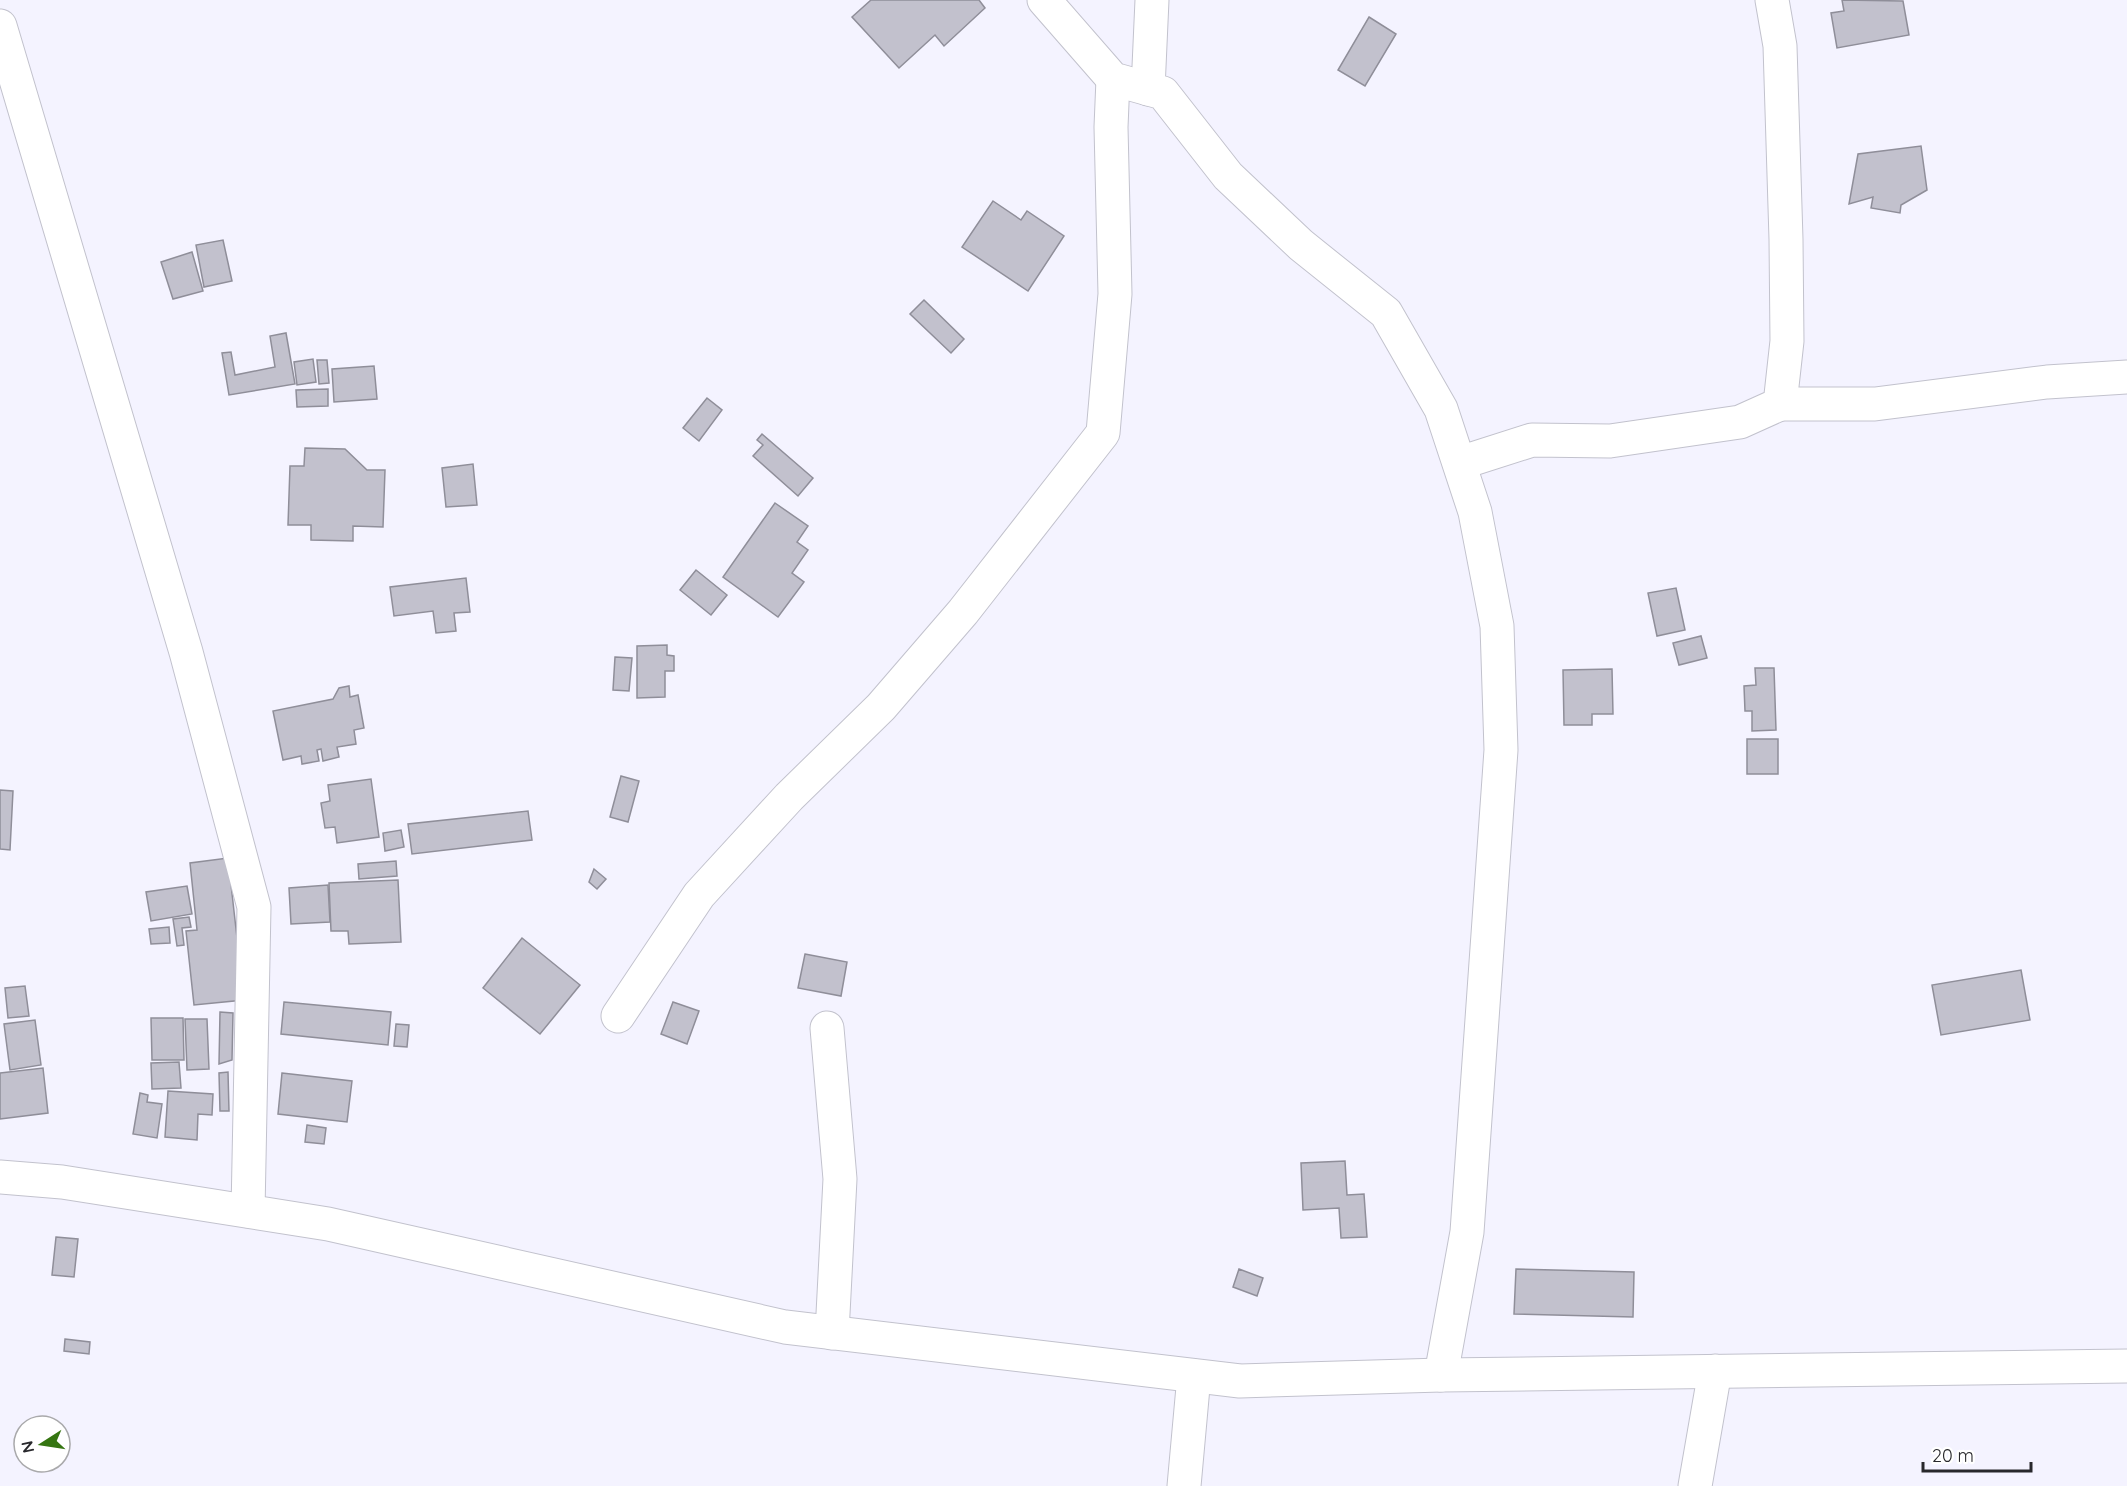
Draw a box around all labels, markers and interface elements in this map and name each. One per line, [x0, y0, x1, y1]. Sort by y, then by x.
north arrow [12, 1414, 72, 1474]
scale bar [1923, 1435, 2031, 1473]
text: N [16, 1439, 38, 1455]
text: 20 m [1932, 1444, 1974, 1467]

